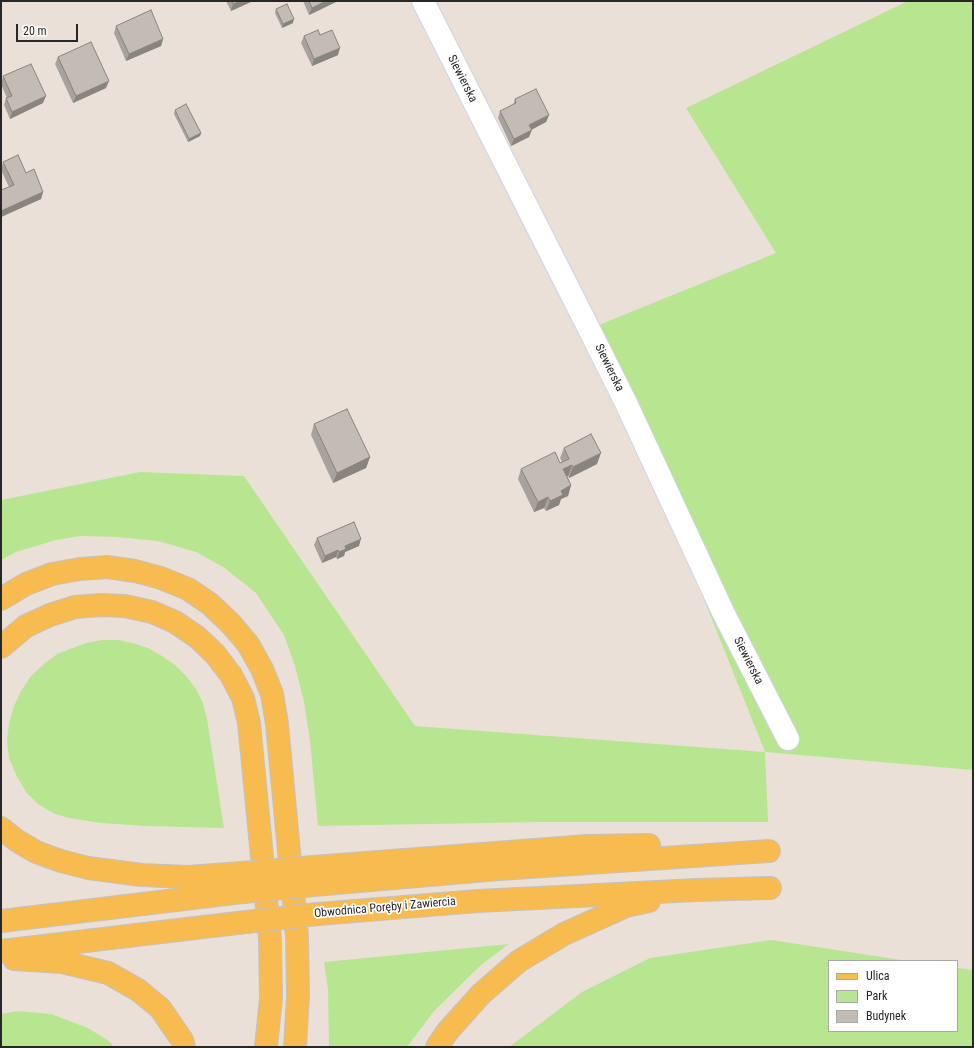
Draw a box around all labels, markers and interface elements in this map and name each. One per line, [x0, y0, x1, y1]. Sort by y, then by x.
scale bar [18, 16, 80, 42]
text: 20 m [23, 24, 47, 38]
street label: Siewierska [444, 53, 480, 105]
street label: Siewierska [591, 342, 627, 394]
street label: Siewierska [730, 635, 766, 687]
street label: Obwodnica Poręby i Zawiercia [314, 895, 456, 921]
legend [828, 960, 958, 1032]
text: Ulica [866, 969, 890, 983]
text: Park [866, 989, 887, 1003]
text: Budynek [866, 1009, 906, 1023]

